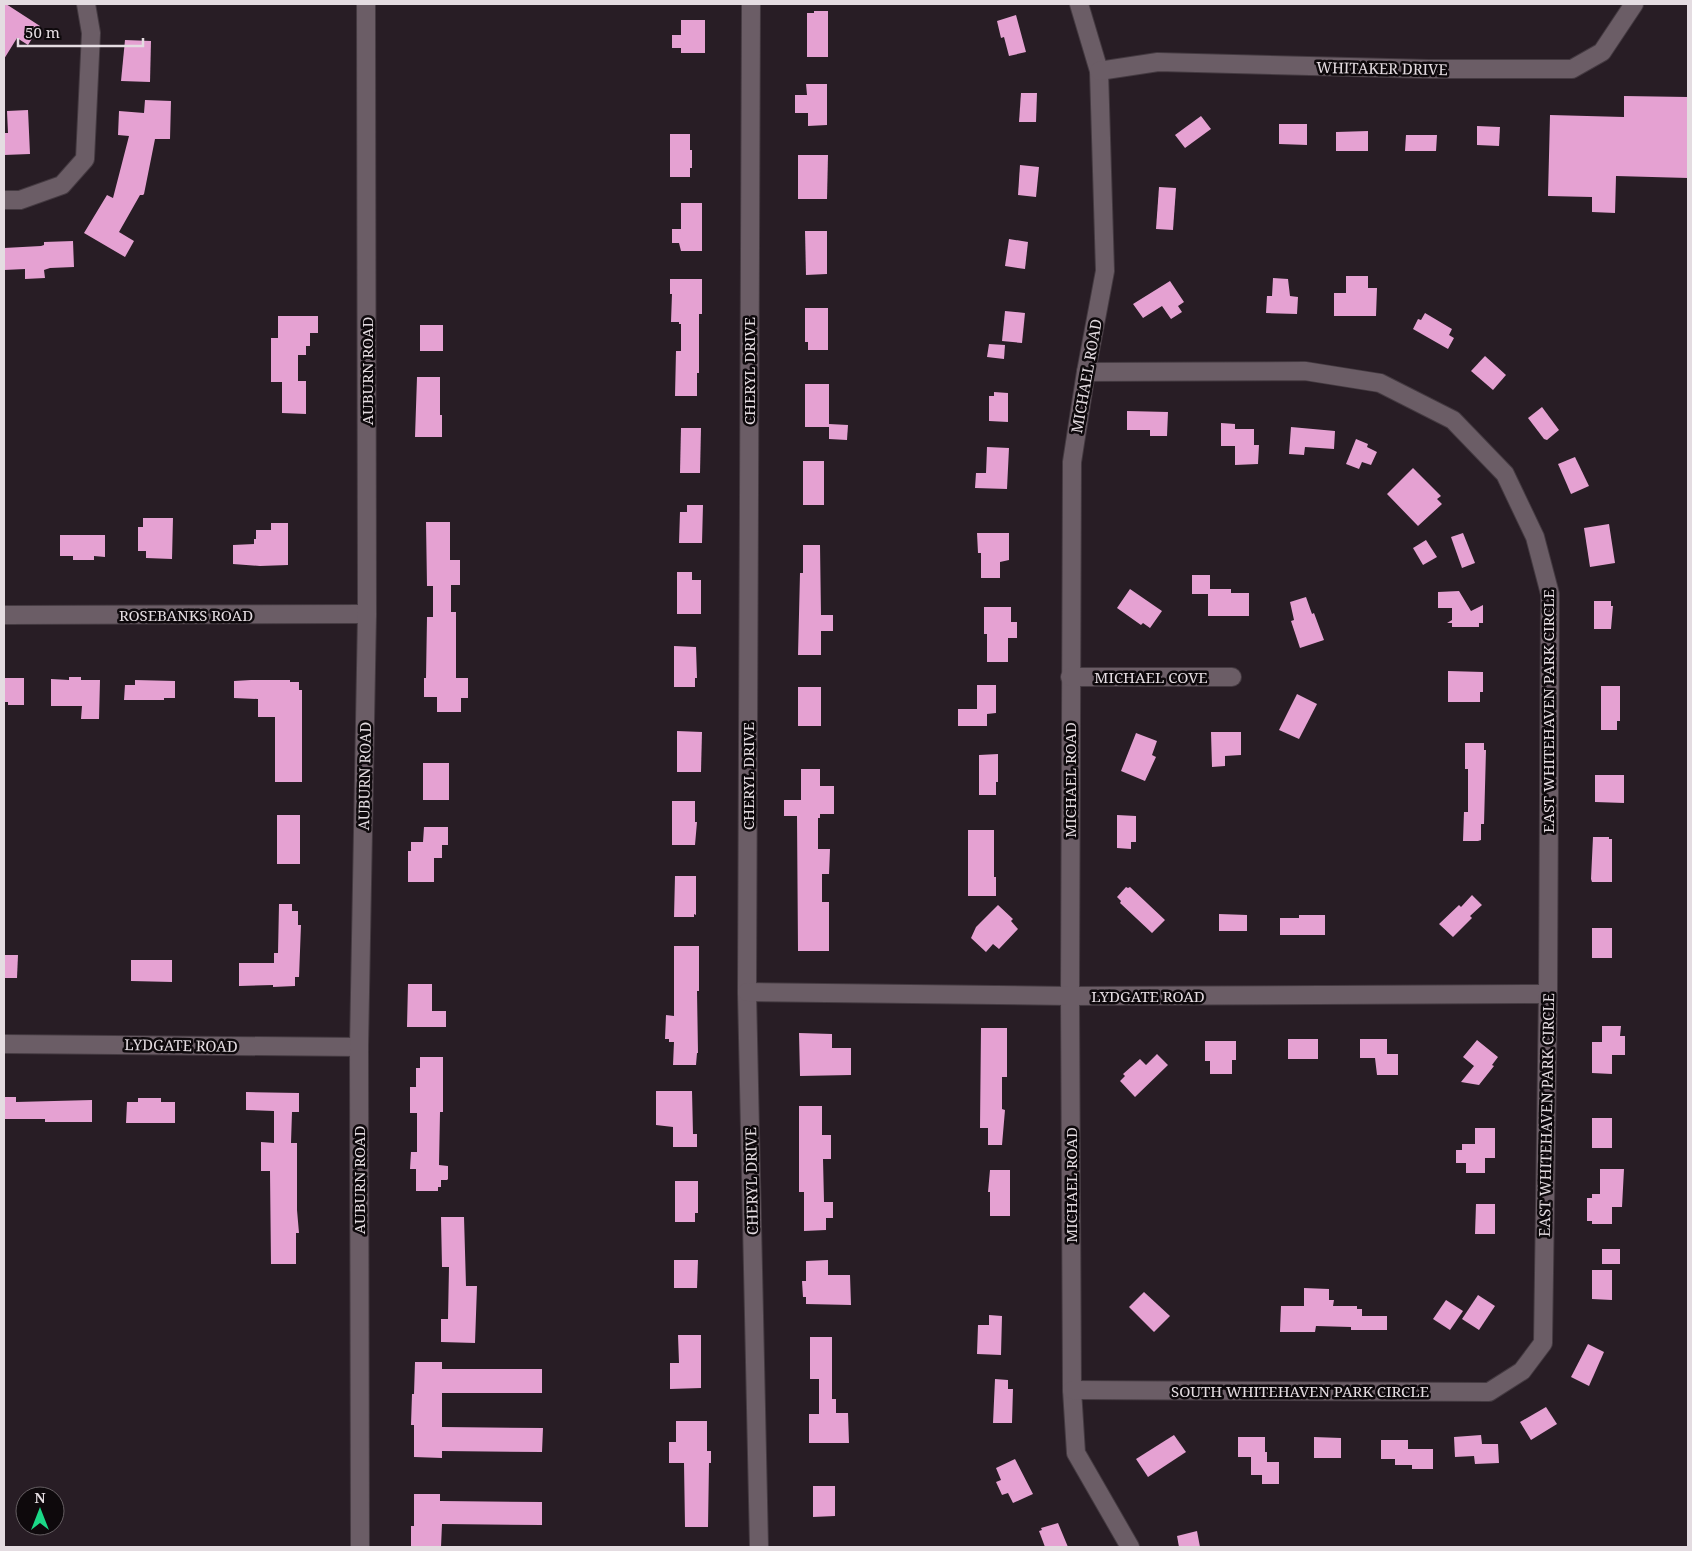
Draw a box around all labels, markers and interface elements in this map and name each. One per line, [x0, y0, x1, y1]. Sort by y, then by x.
scale bar [18, 15, 142, 47]
text: 50 m [25, 22, 60, 42]
street label: WHITAKER DRIVE [1316, 57, 1448, 79]
street label: AUBURN ROAD [357, 317, 377, 425]
street label: CHERYL DRIVE [739, 317, 759, 425]
street label: MICHAEL ROAD [1066, 317, 1106, 435]
street label: EAST WHITEHAVEN PARK CIRCLE [1538, 589, 1558, 833]
street label: ROSEBANKS ROAD [119, 605, 253, 625]
street label: MICHAEL COVE [1094, 667, 1208, 687]
street label: AUBURN ROAD [353, 721, 375, 830]
street label: CHERYL DRIVE [738, 722, 758, 830]
street label: MICHAEL ROAD [1060, 722, 1080, 838]
street label: LYDGATE ROAD [1091, 986, 1205, 1006]
street label: EAST WHITEHAVEN PARK CIRCLE [1534, 993, 1558, 1237]
street label: LYDGATE ROAD [124, 1034, 238, 1056]
street label: AUBURN ROAD [349, 1126, 369, 1234]
street label: CHERYL DRIVE [740, 1127, 762, 1235]
street label: MICHAEL ROAD [1061, 1127, 1081, 1243]
street label: SOUTH WHITEHAVEN PARK CIRCLE [1171, 1381, 1429, 1401]
north arrow [15, 1486, 65, 1536]
text: N [34, 1488, 46, 1507]

